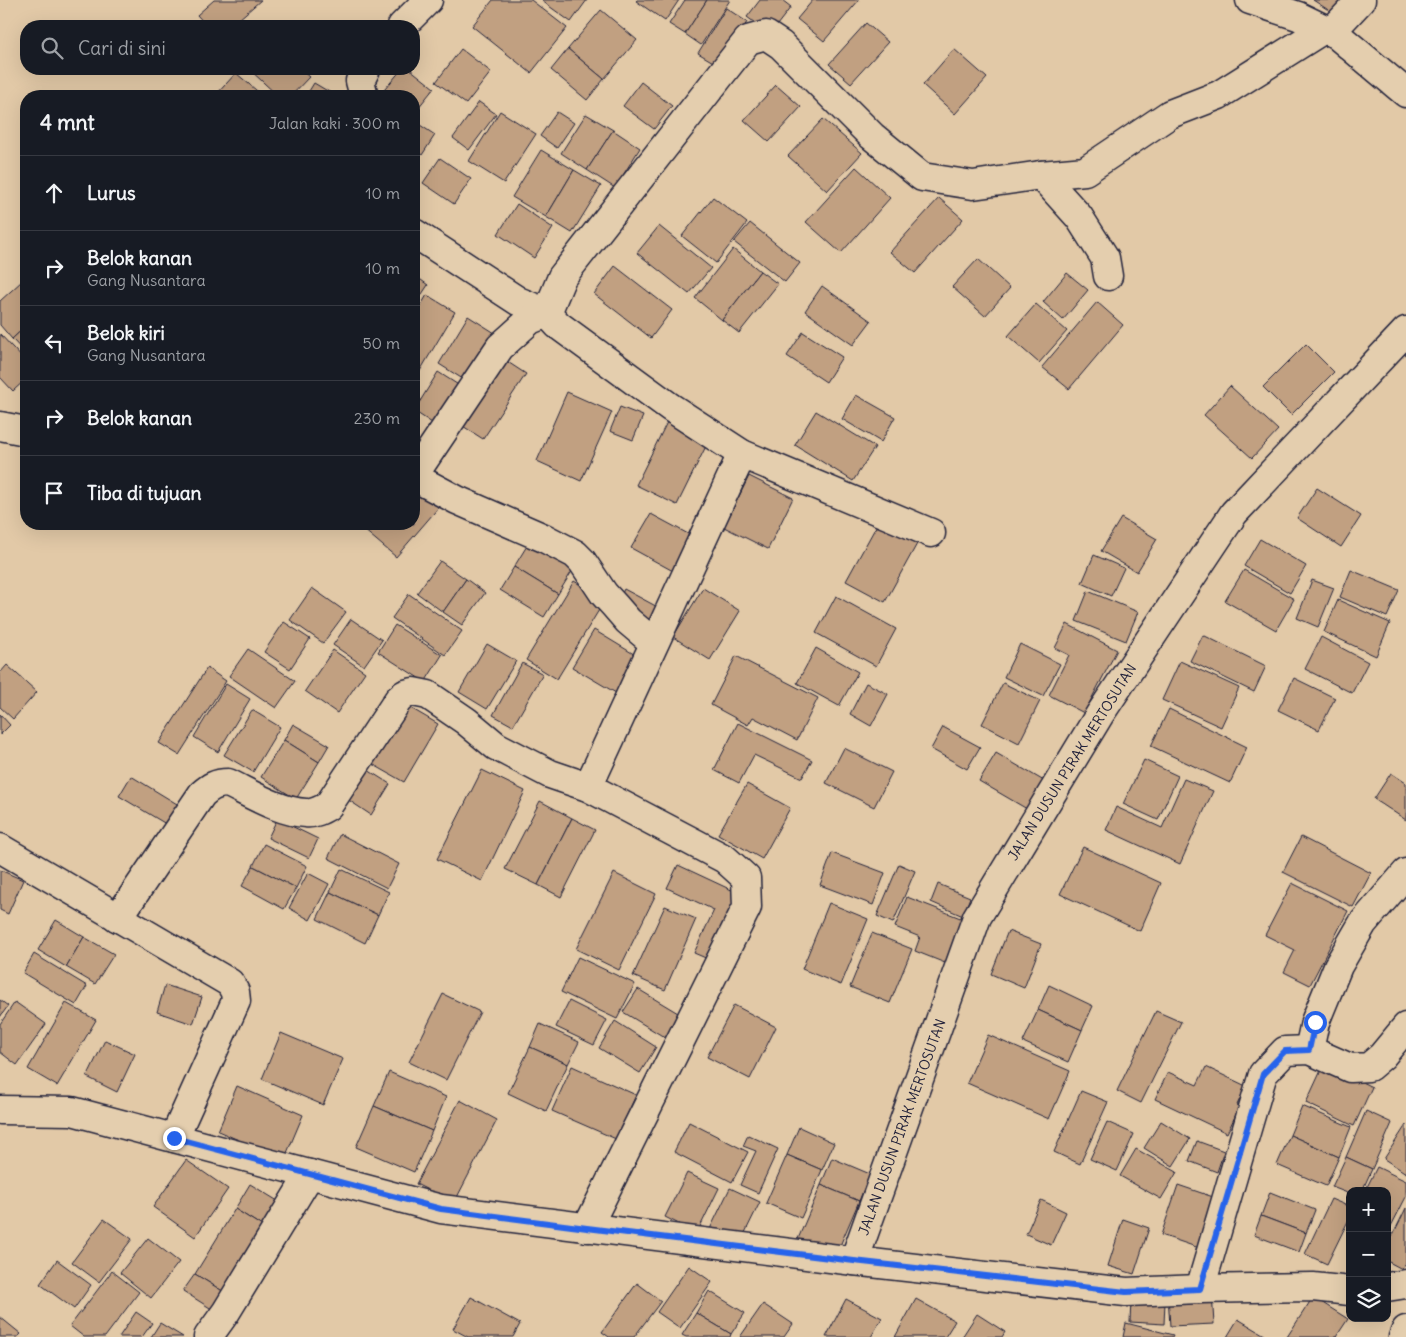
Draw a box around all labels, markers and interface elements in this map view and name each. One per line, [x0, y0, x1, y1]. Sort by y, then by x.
search box [20, 20, 420, 75]
icon: search [38, 34, 66, 62]
text: Cari di sini [78, 36, 166, 60]
text: 4 mnt [40, 109, 95, 136]
text: Jalan kaki · 300 m [269, 113, 400, 133]
icon: ahead [40, 179, 68, 207]
text: Lurus [87, 181, 136, 205]
text: 10 m [365, 183, 400, 203]
text: Belok kanan [87, 246, 192, 270]
icon: right [40, 254, 68, 282]
text: 10 m [365, 258, 400, 278]
text: Gang Nusantara [87, 270, 206, 290]
text: Belok kiri [87, 321, 165, 345]
icon: left [40, 329, 68, 357]
text: 50 m [362, 333, 400, 353]
text: Gang Nusantara [87, 345, 206, 365]
icon: right [40, 404, 68, 432]
text: Belok kanan [87, 406, 192, 430]
text: 230 m [354, 408, 400, 428]
icon: arrive [40, 479, 68, 507]
text: Tiba di tujuan [87, 481, 202, 505]
street label: JALAN DUSUN PIRAK MERTOSUTAN [1004, 660, 1140, 864]
route start [1304, 1011, 1327, 1034]
street label: JALAN DUSUN PIRAK MERTOSUTAN [854, 1016, 950, 1238]
route end [163, 1127, 186, 1150]
map controls [1346, 1187, 1391, 1322]
button: + [1346, 1187, 1391, 1232]
button: − [1346, 1232, 1391, 1277]
button: layers [1346, 1277, 1391, 1322]

